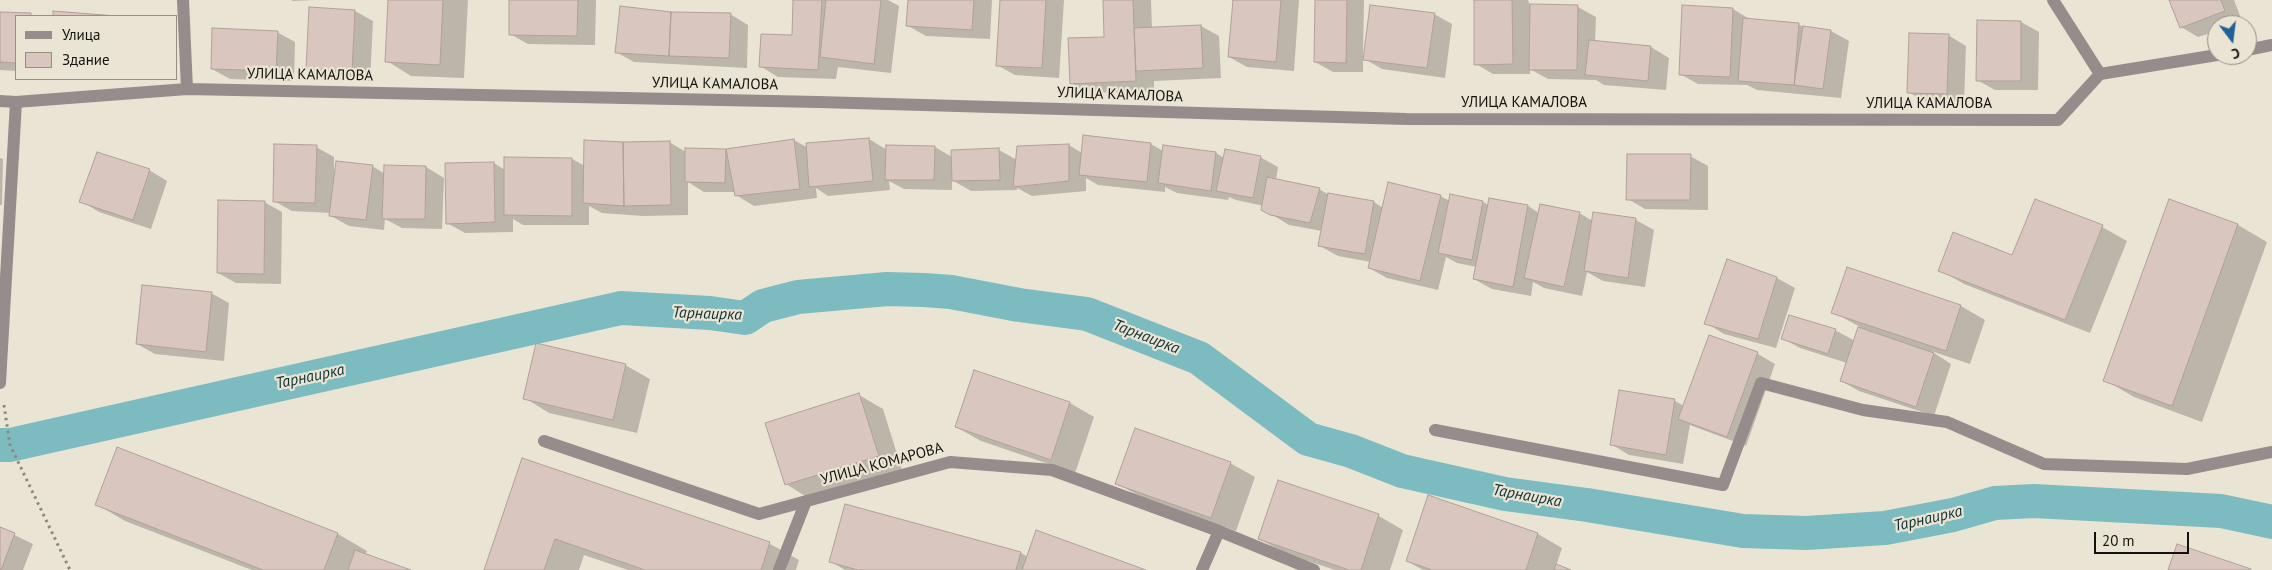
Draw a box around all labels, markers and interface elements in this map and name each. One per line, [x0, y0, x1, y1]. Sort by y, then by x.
legend [15, 15, 178, 80]
north arrow [2207, 15, 2257, 65]
text: Улица [62, 25, 100, 44]
text: С [2230, 44, 2242, 63]
text: Здание [62, 50, 110, 69]
street label: УЛИЦА КАМАЛОВА [247, 65, 373, 85]
street label: УЛИЦА КАМАЛОВА [652, 74, 778, 94]
street label: УЛИЦА КАМАЛОВА [1057, 84, 1183, 106]
street label: УЛИЦА КАМАЛОВА [1461, 94, 1587, 112]
street label: УЛИЦА КАМАЛОВА [1866, 95, 1992, 113]
water label: Тарнаирка [672, 303, 742, 325]
water label: Тарнаирка [1110, 316, 1182, 358]
water label: Тарнаирка [274, 360, 346, 394]
street label: УЛИЦА КОМАРОВА [819, 439, 945, 489]
water label: Тарнаирка [1491, 480, 1563, 512]
water label: Тарнаирка [1892, 502, 1964, 536]
scale bar [2097, 522, 2192, 554]
text: 20 m [2102, 531, 2135, 550]

